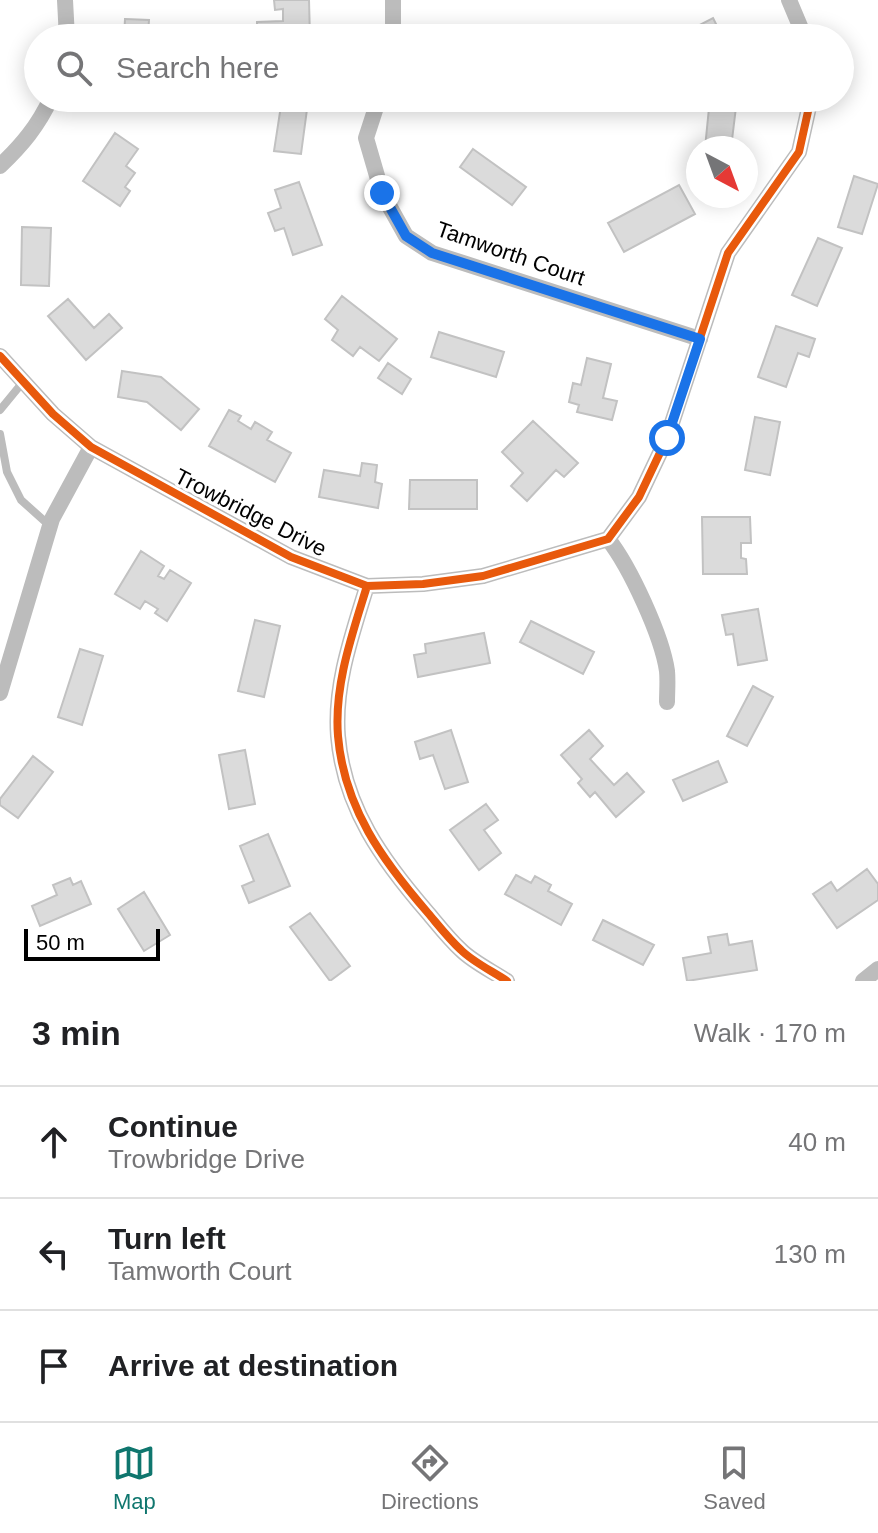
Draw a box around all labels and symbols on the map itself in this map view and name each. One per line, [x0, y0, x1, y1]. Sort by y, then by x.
north arrow [686, 136, 758, 208]
route end [364, 175, 400, 211]
street label: Tamworth Court [433, 216, 588, 291]
route start [649, 420, 685, 456]
street label: Trowbridge Drive [171, 463, 331, 561]
scale bar [24, 925, 160, 961]

